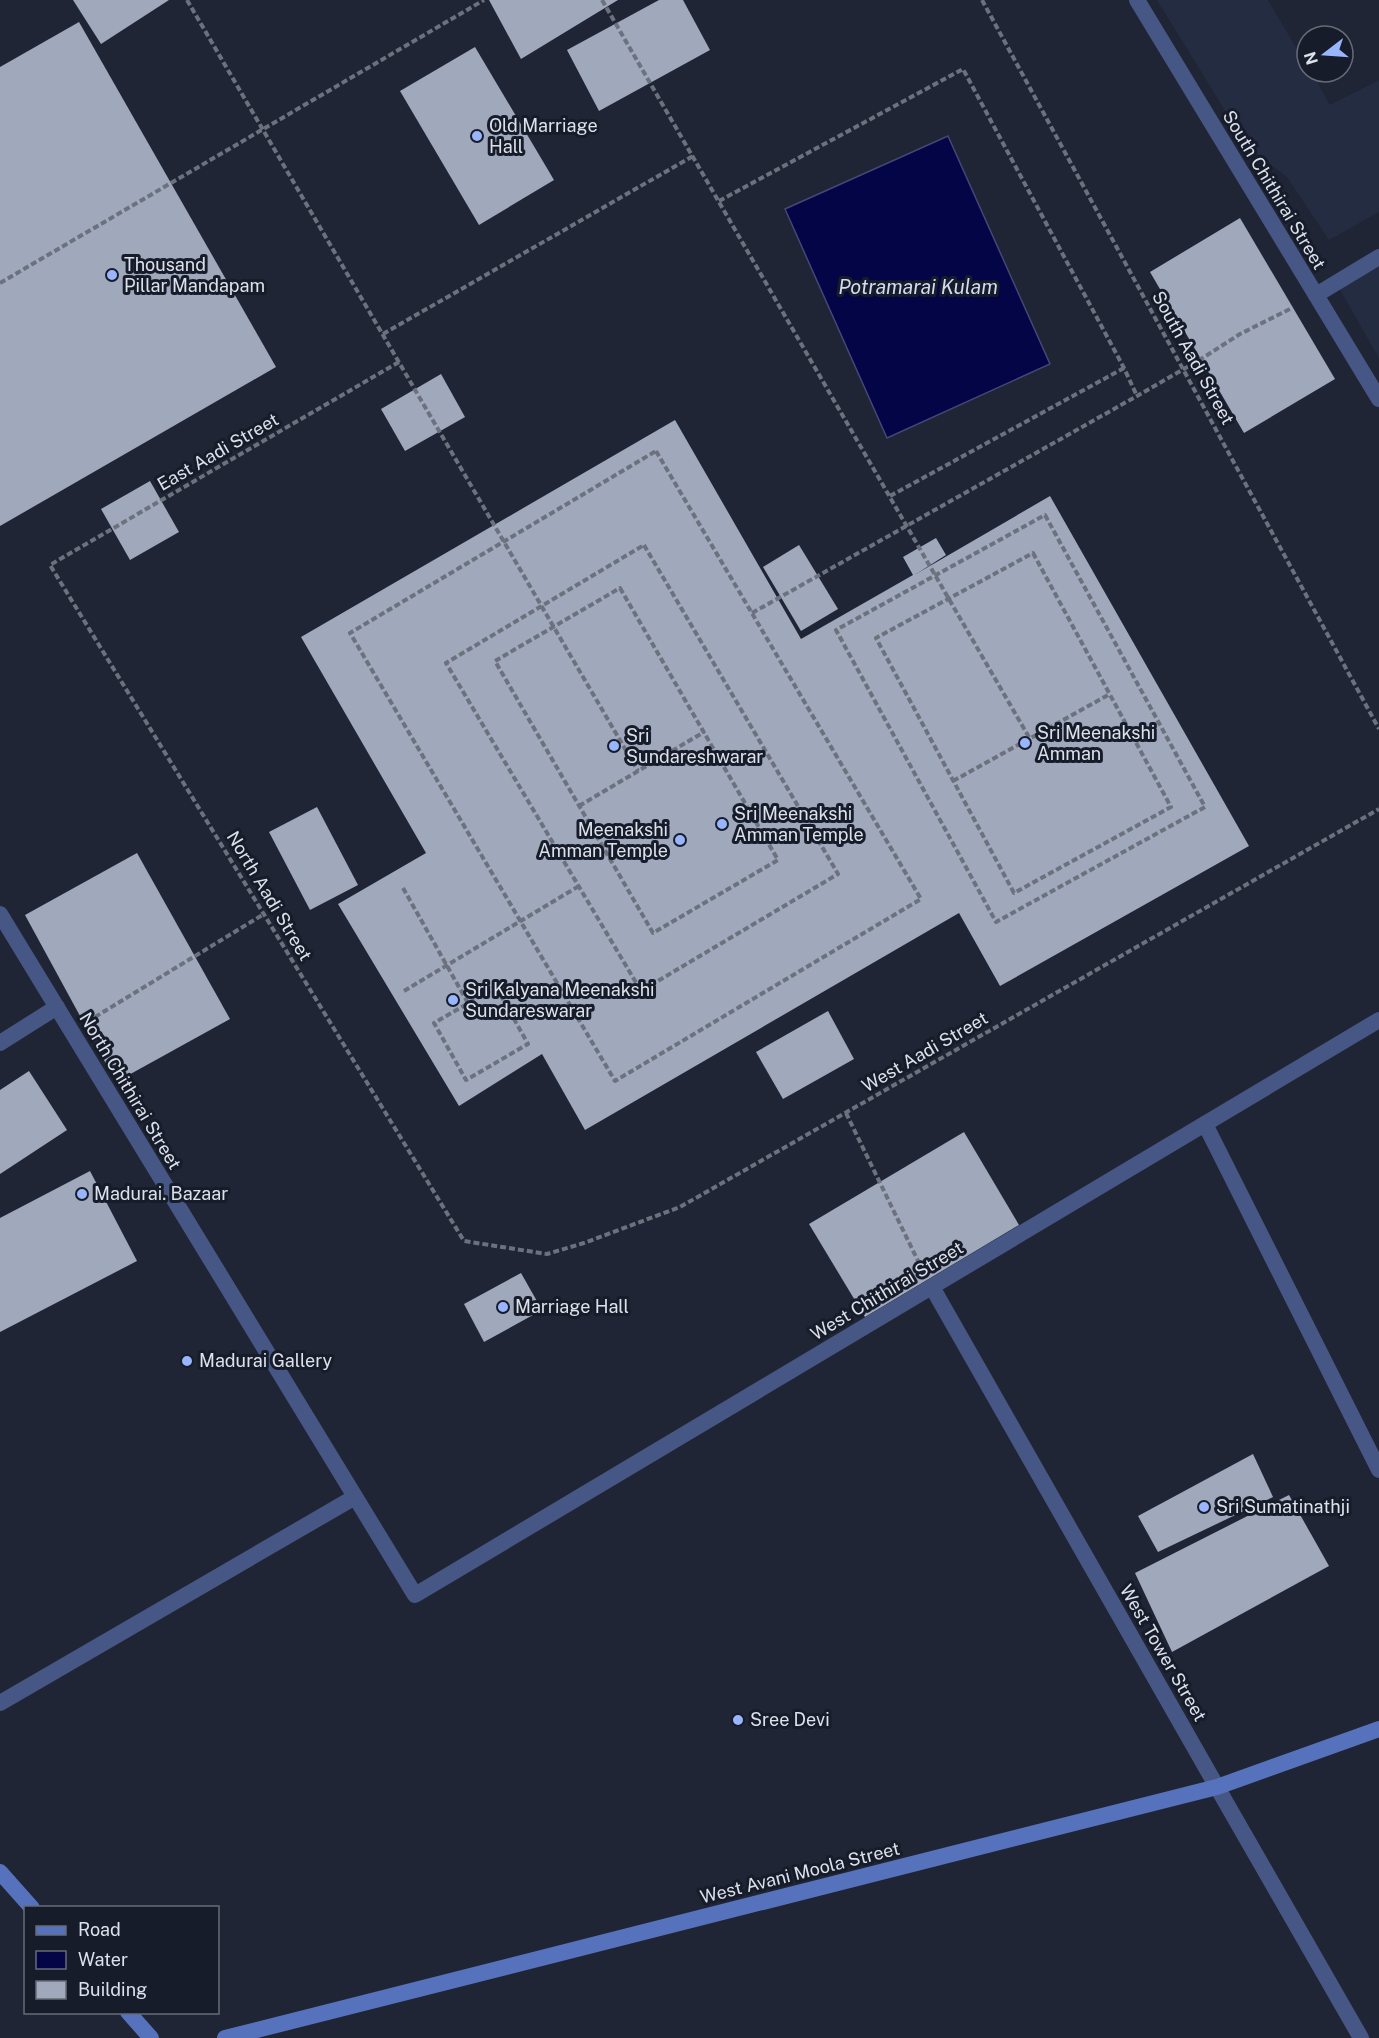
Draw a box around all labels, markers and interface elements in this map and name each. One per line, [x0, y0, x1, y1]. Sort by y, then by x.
north arrow [1295, 24, 1355, 84]
text: N [1300, 49, 1322, 67]
street label: South Chithirai Street [1219, 106, 1330, 273]
place label: Old Marriage Hall [489, 115, 598, 157]
marker: Old Marriage Hall [470, 129, 484, 143]
place label: Thousand Pillar Mandapam [124, 254, 265, 296]
marker: Thousand Pillar Mandapam [105, 268, 119, 282]
water label: Potramarai Kulam [838, 275, 998, 299]
street label: South Aadi Street [1148, 287, 1239, 428]
street label: East Aadi Street [154, 408, 282, 495]
place label: Sri Meenakshi Amman [1037, 722, 1155, 764]
place label: Sri Sundareshwarar [626, 725, 763, 767]
marker: Sri Meenakshi Amman [1018, 736, 1032, 750]
marker: Sri Sundareshwarar [607, 739, 621, 753]
place label: Sri Meenakshi Amman Temple [734, 803, 864, 845]
marker: Sri Meenakshi Amman Temple [715, 817, 729, 831]
place label: Meenakshi Amman Temple [538, 819, 668, 861]
street label: North Aadi Street [223, 827, 316, 964]
marker: Meenakshi Amman Temple [673, 833, 687, 847]
place label: Sri Kalyana Meenakshi Sundareswarar [465, 979, 655, 1021]
marker: Sri Kalyana Meenakshi Sundareswarar [446, 993, 460, 1007]
street label: West Aadi Street [858, 1007, 991, 1096]
street label: North Chithirai Street [75, 1008, 186, 1173]
place label: Madurai. Bazaar [94, 1183, 228, 1204]
marker: Madurai. Bazaar [75, 1187, 89, 1201]
street label: West Chithirai Street [807, 1237, 967, 1344]
place label: Marriage Hall [515, 1296, 629, 1317]
marker: Marriage Hall [496, 1300, 510, 1314]
place label: Madurai Gallery [199, 1350, 332, 1371]
marker: Madurai Gallery [180, 1354, 194, 1368]
place label: Sri Sumatinathji [1216, 1496, 1350, 1517]
marker: Sri Sumatinathji [1197, 1500, 1211, 1514]
street label: West Tower Street [1116, 1581, 1211, 1725]
place label: Sree Devi [750, 1709, 830, 1730]
marker: Sree Devi [731, 1713, 745, 1727]
street label: West Avani Moola Street [698, 1838, 902, 1907]
legend [24, 1906, 219, 2014]
text: Road [78, 1919, 121, 1940]
text: Water [78, 1949, 128, 1970]
text: Building [78, 1979, 147, 2000]

